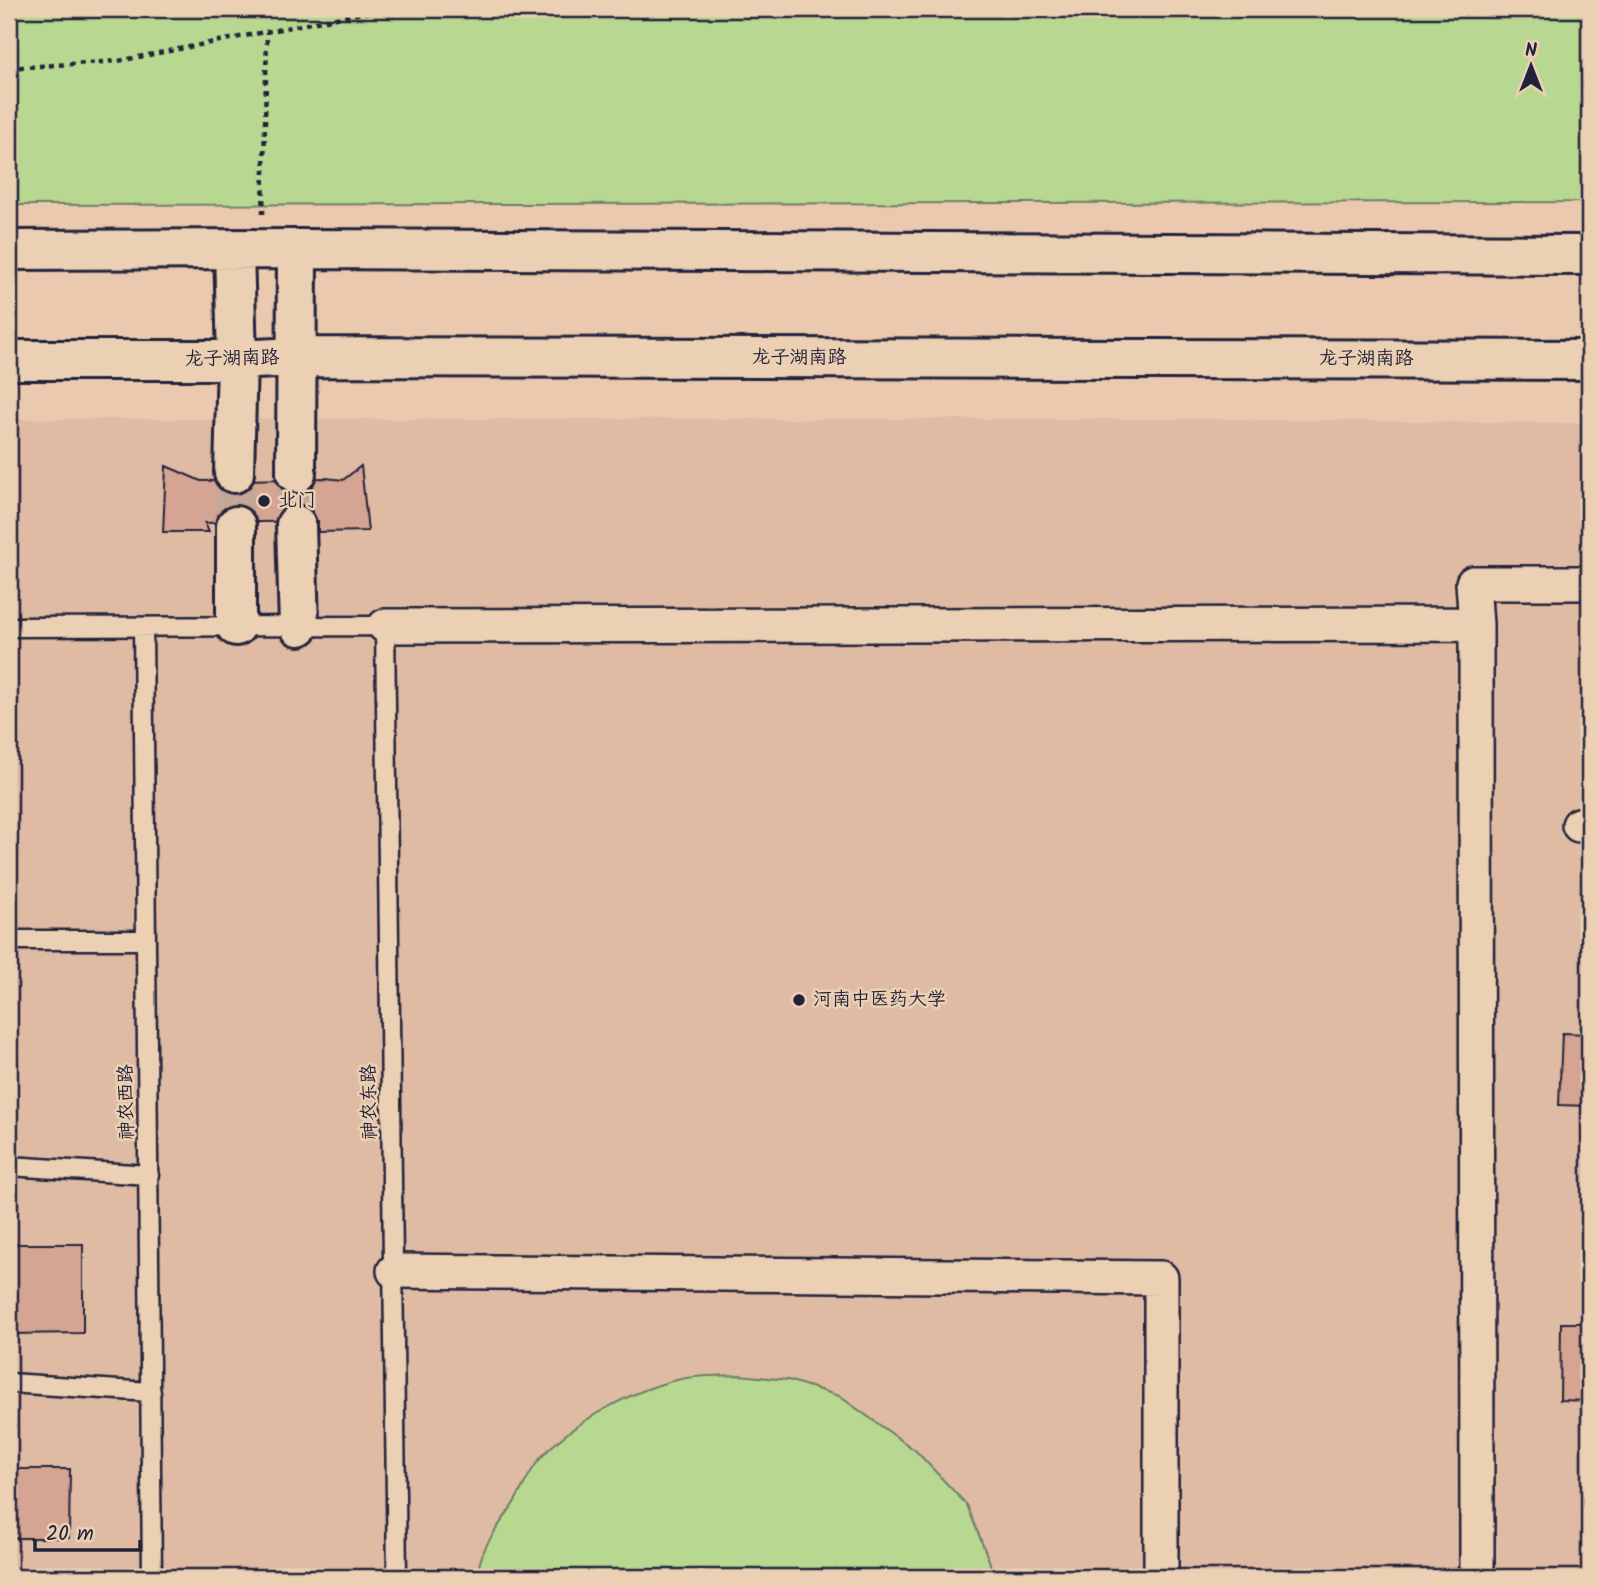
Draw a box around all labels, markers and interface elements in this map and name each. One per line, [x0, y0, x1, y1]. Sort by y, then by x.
north arrow [1496, 32, 1566, 102]
text: N [1525, 36, 1537, 66]
street label: 龙子湖南路 [184, 343, 280, 375]
street label: 龙子湖南路 [751, 343, 847, 373]
street label: 龙子湖南路 [1318, 344, 1414, 374]
place label: 北门 [278, 486, 316, 516]
marker: 北门 [256, 493, 272, 509]
place label: 河南中医药大学 [813, 985, 946, 1015]
marker: 河南中医药大学 [791, 992, 807, 1008]
street label: 神农西路 [111, 1064, 143, 1140]
street label: 神农东路 [354, 1064, 386, 1140]
scale bar [35, 1509, 140, 1553]
text: 20 m [46, 1518, 94, 1551]

